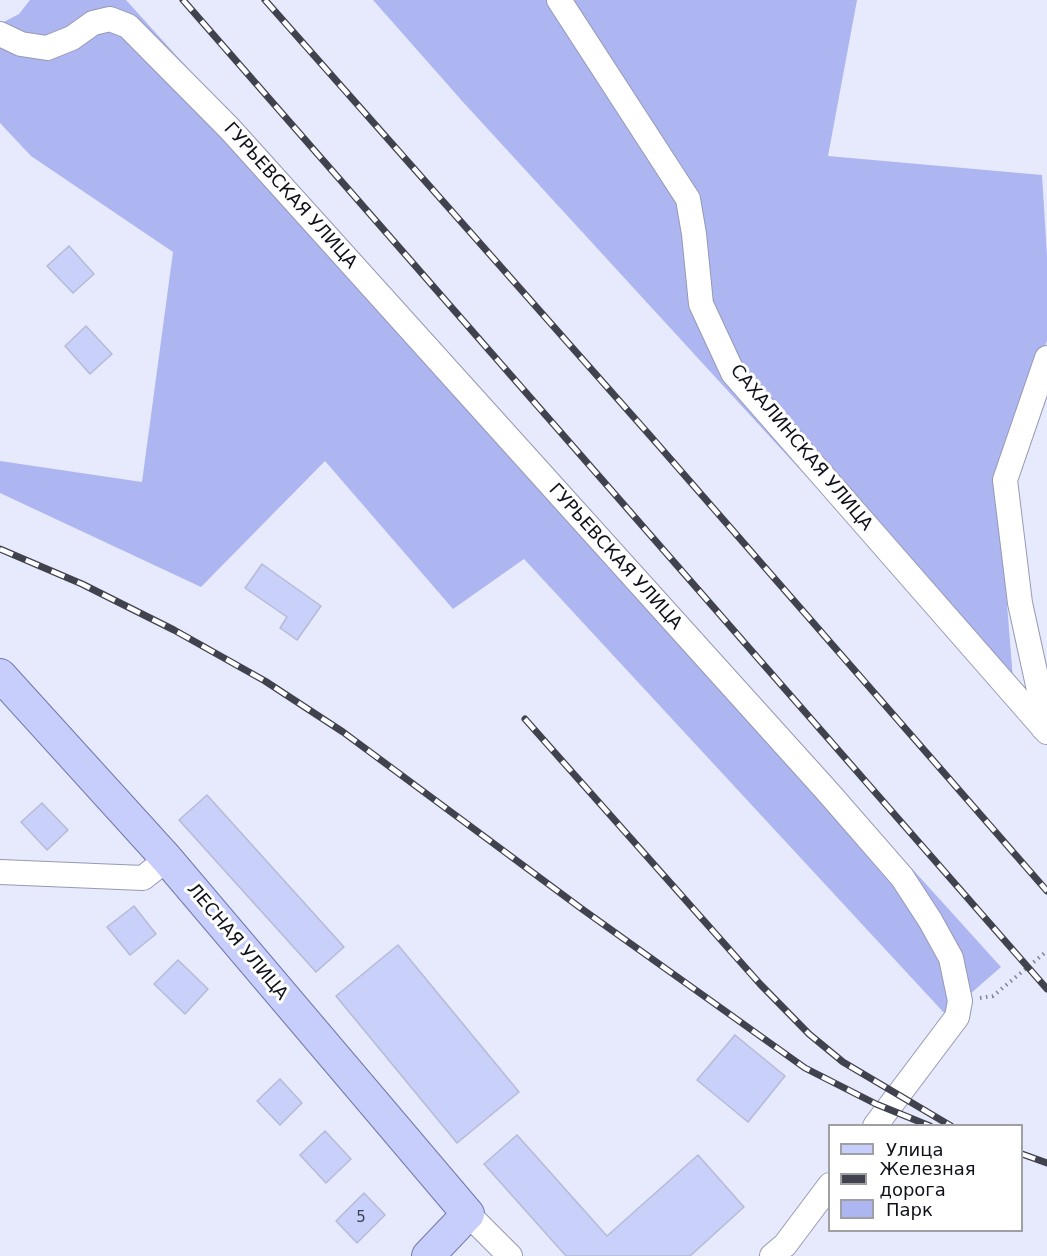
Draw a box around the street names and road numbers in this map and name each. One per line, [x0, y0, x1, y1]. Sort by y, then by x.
street label: ГУРЬЕВСКАЯ УЛИЦА [219, 119, 361, 273]
street label: САХАЛИНСКАЯ УЛИЦА [725, 361, 877, 535]
street label: ГУРЬЕВСКАЯ УЛИЦА [544, 480, 686, 634]
street label: ЛЕСНАЯ УЛИЦА [182, 879, 292, 1005]

